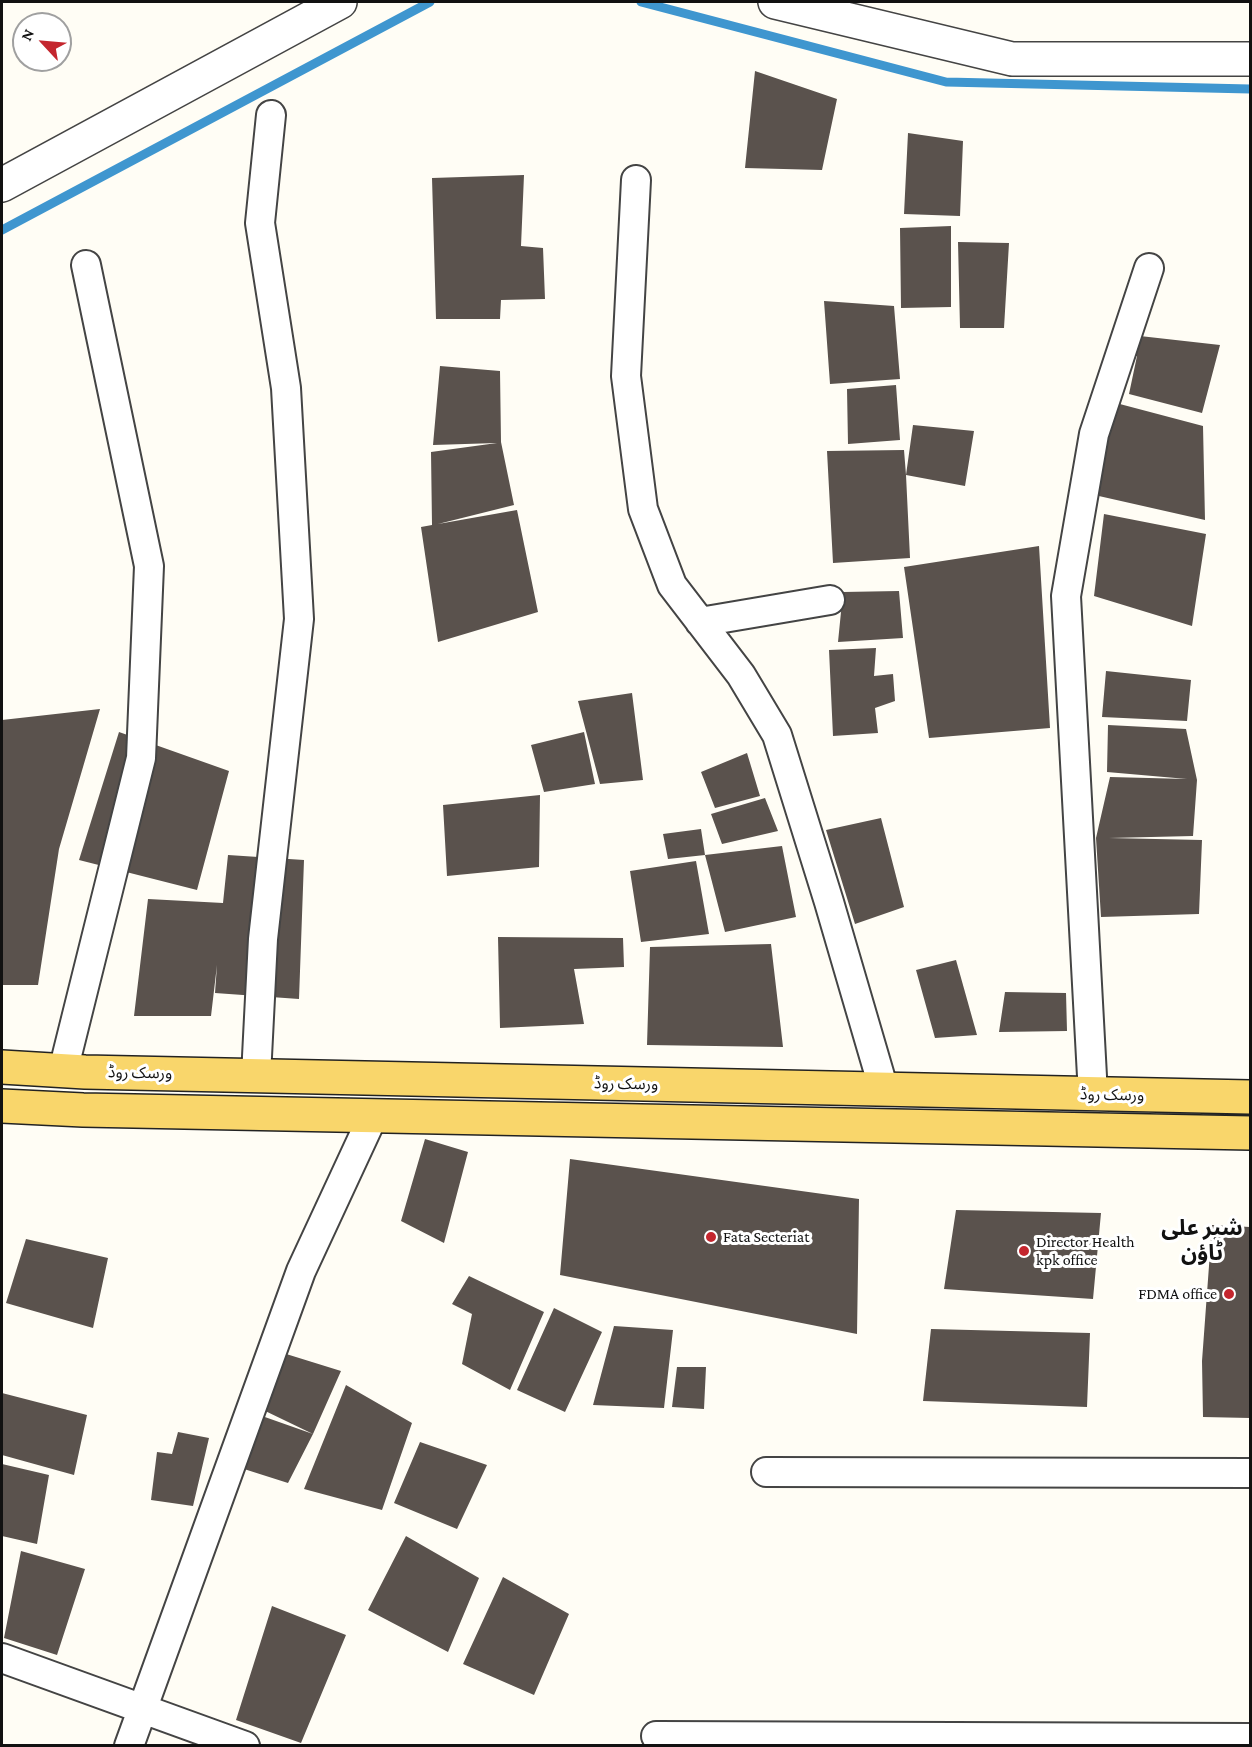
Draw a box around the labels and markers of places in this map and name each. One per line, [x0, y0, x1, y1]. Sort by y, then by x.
place label: Fata Secteriat [723, 1227, 810, 1247]
marker: Fata Secteriat [704, 1230, 718, 1244]
place label: Director Health kpk office [1036, 1232, 1135, 1270]
marker: Director Health kpk office [1017, 1244, 1031, 1258]
place label: FDMA office [1138, 1284, 1217, 1304]
marker: FDMA office [1222, 1287, 1236, 1301]

